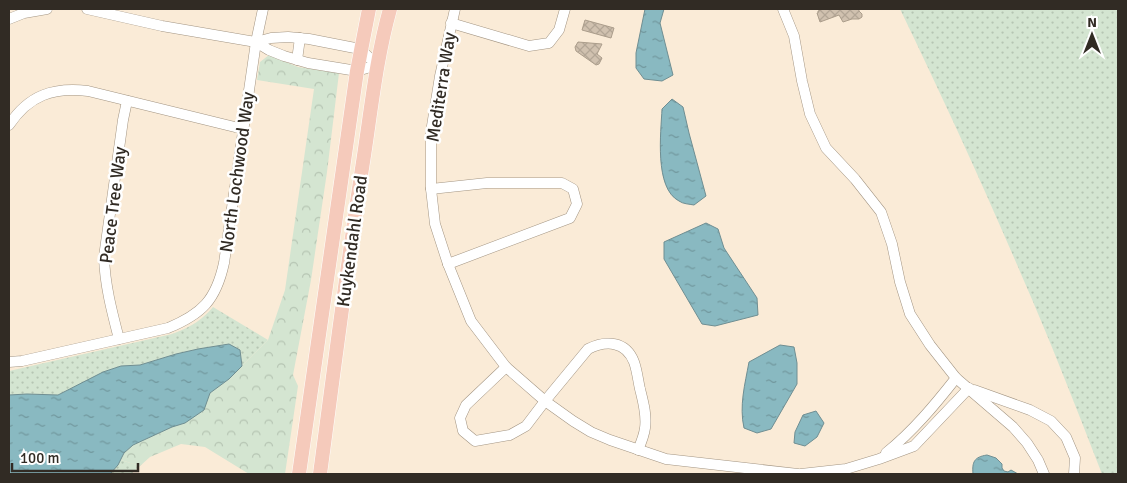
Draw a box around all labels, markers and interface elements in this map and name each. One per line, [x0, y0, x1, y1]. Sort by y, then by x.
north arrow [1067, 10, 1117, 60]
text: N [1087, 14, 1097, 31]
street label: Mediterra Way [421, 30, 461, 144]
street label: North Lochwood Way [215, 90, 259, 254]
street label: Peace Tree Way [95, 145, 131, 265]
street label: Kuykendahl Road [332, 174, 372, 308]
scale bar [12, 440, 139, 472]
text: 100 m [20, 449, 60, 467]

